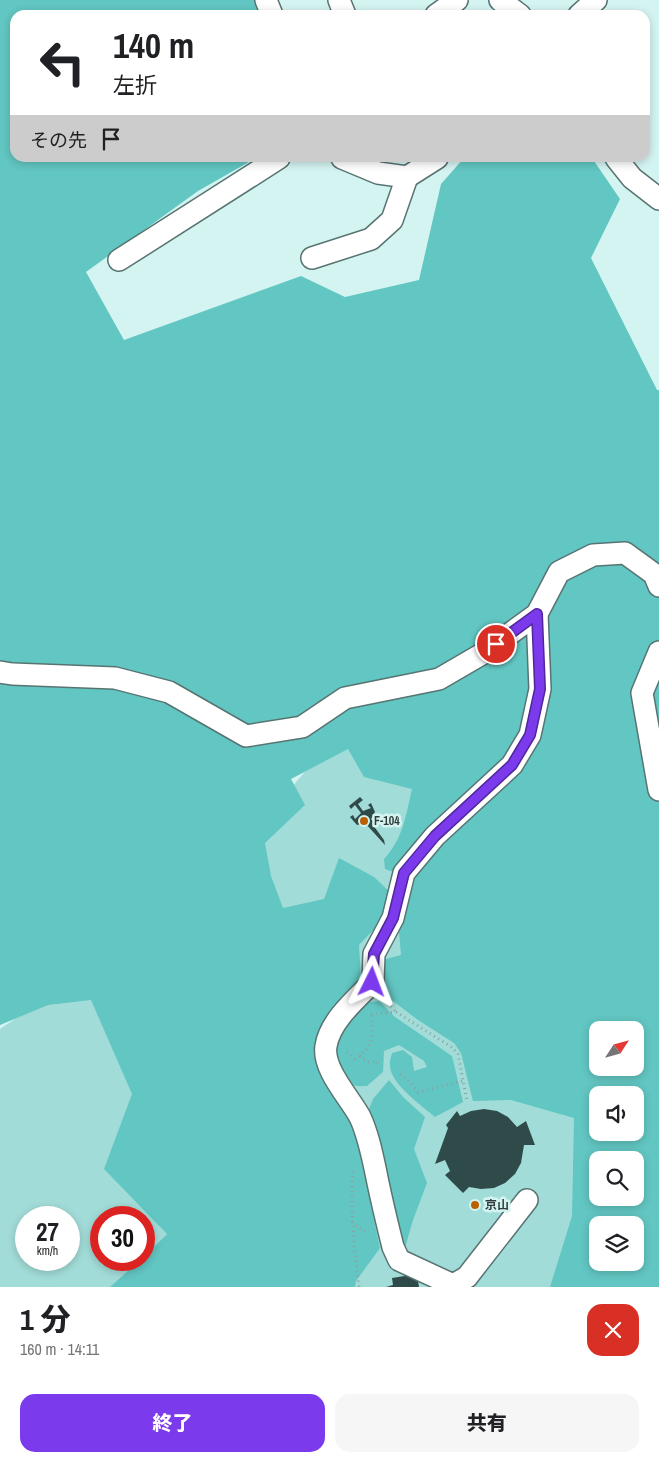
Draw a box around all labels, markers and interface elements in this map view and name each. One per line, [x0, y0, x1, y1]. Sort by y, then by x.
text: 140 m [113, 22, 194, 69]
icon: left [30, 30, 95, 95]
text: 左折 [113, 70, 157, 100]
icon: arrive [97, 125, 125, 153]
text: その先 [30, 127, 87, 153]
pin [475, 623, 517, 665]
icon: arrive [482, 630, 510, 658]
place label: F-104 [374, 813, 400, 829]
marker: F-104 [358, 815, 370, 827]
position arrow [345, 955, 397, 1007]
north arrow [589, 1021, 644, 1076]
map controls [589, 1021, 644, 1271]
button: sound [589, 1086, 644, 1141]
button: search [589, 1151, 644, 1206]
place label: 京山 [485, 1197, 509, 1213]
marker: 京山 [469, 1199, 481, 1211]
speed limit sign: 30 [90, 1206, 155, 1271]
text: 27 [36, 1215, 59, 1249]
button: layers [589, 1216, 644, 1271]
text: km/h [37, 1243, 58, 1259]
text: 1 分 [20, 1299, 71, 1339]
button: close [587, 1304, 639, 1356]
text: 160 m · 14:11 [20, 1338, 99, 1360]
button: 終了 [20, 1394, 325, 1452]
button: 共有 [335, 1394, 639, 1452]

